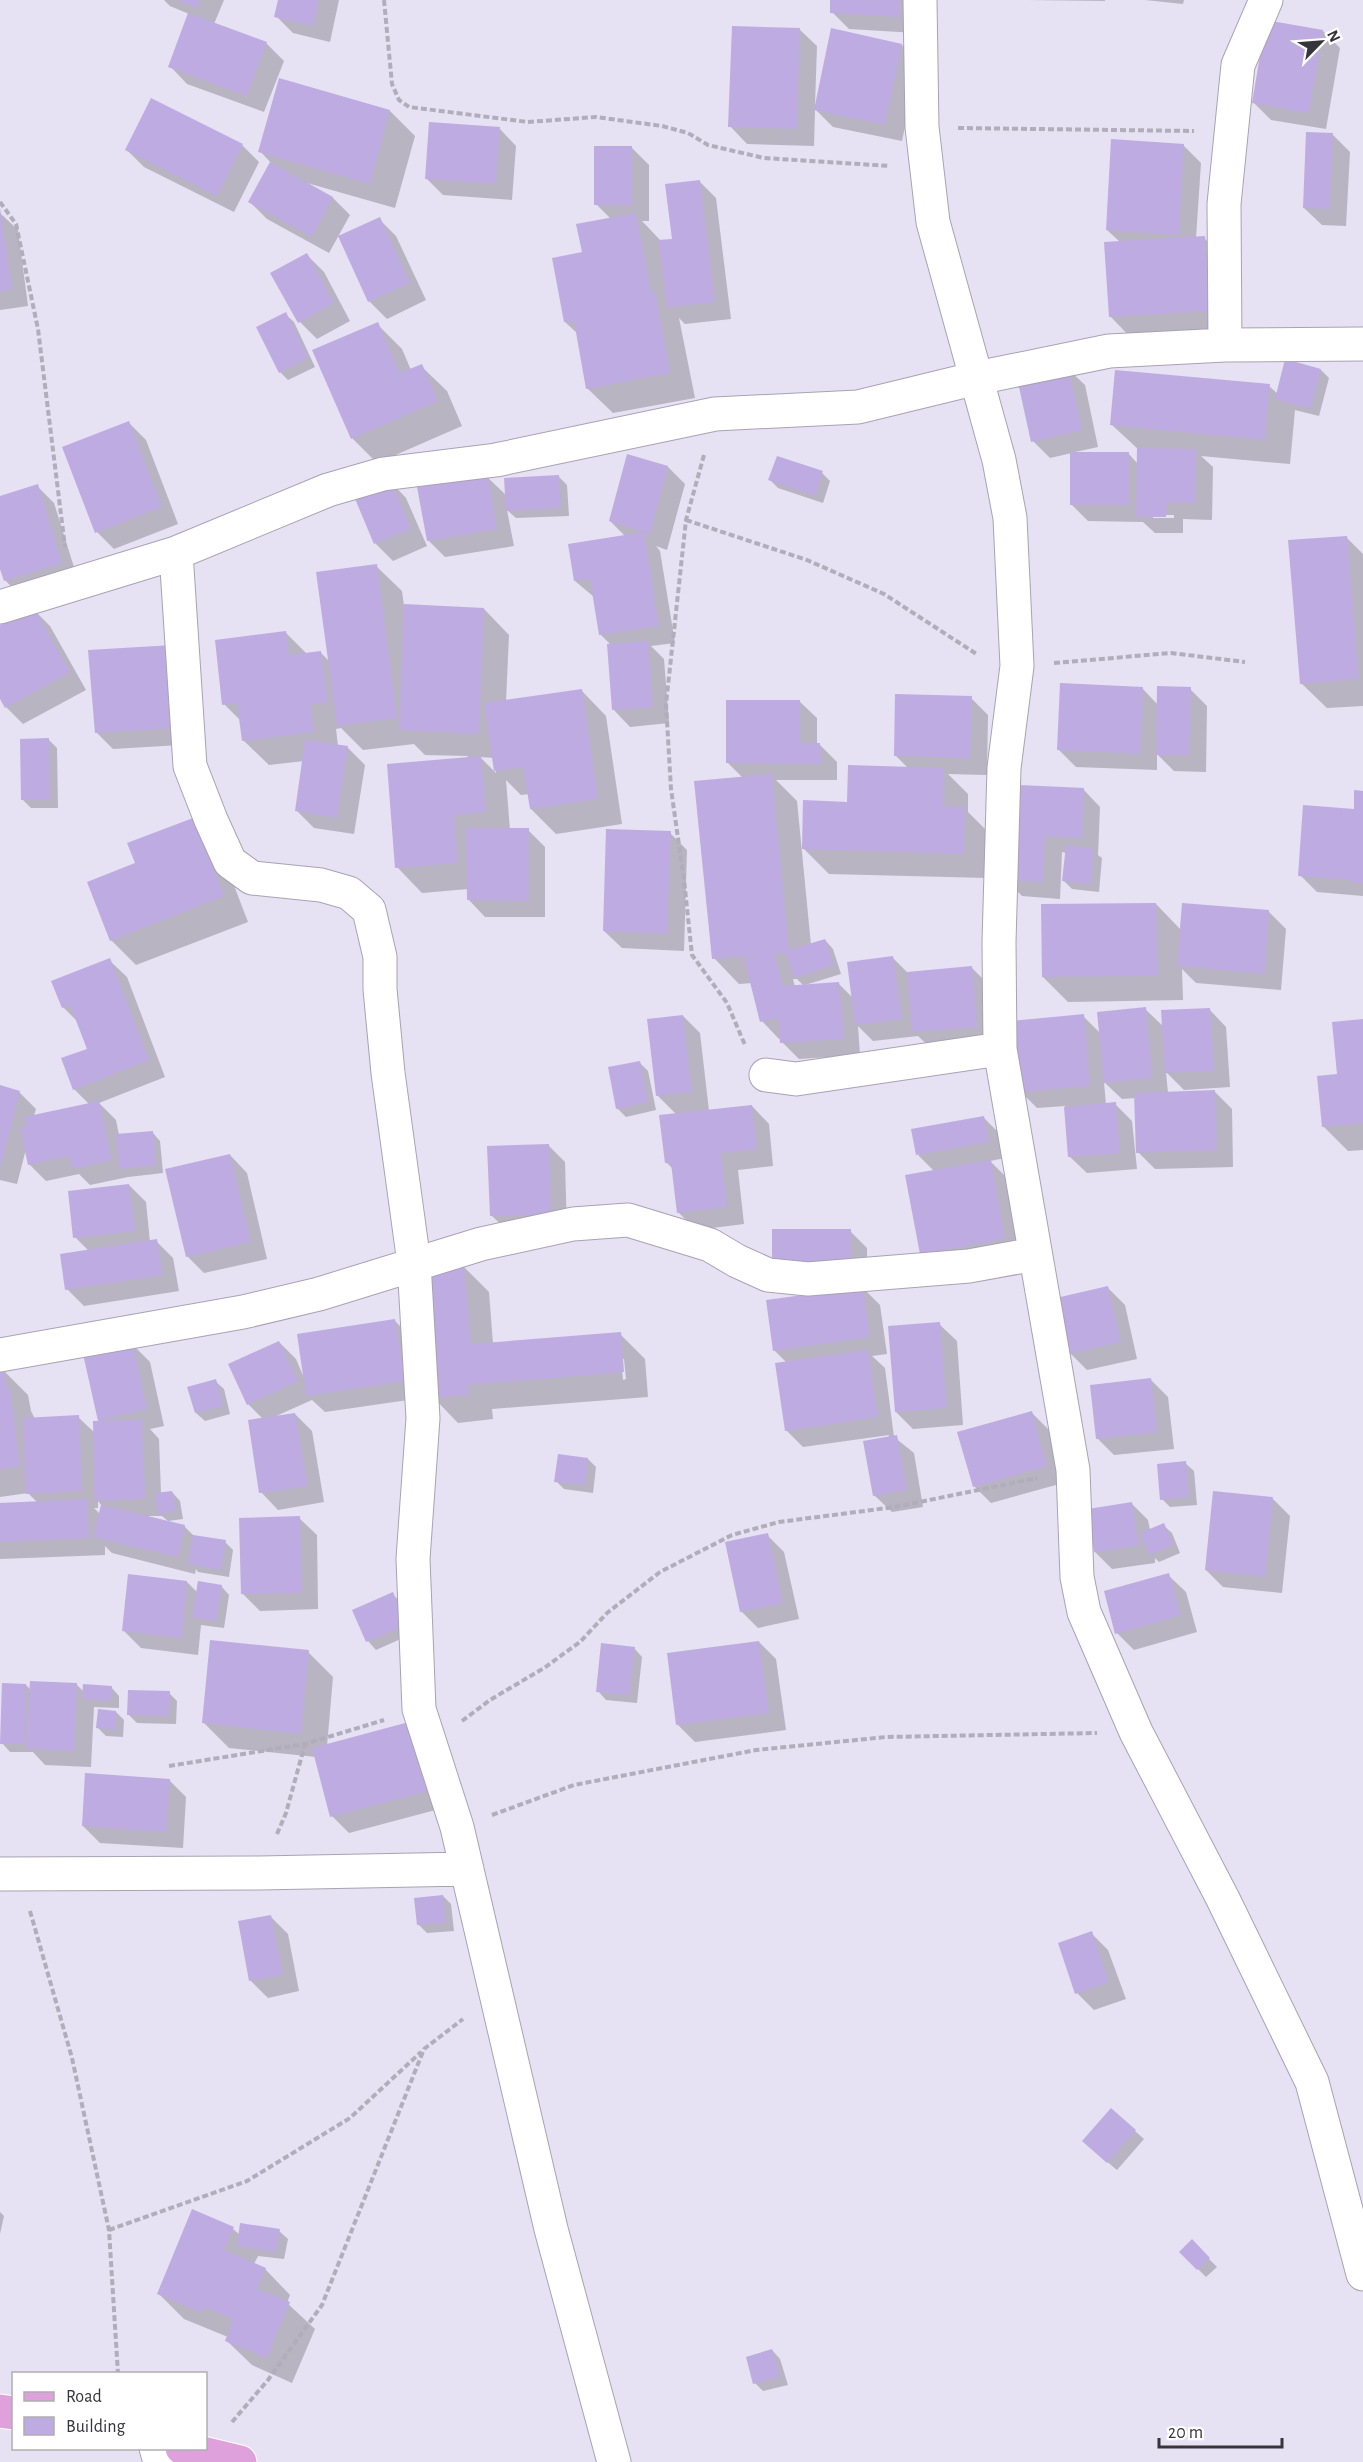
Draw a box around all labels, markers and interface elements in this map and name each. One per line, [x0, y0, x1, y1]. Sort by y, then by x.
north arrow [1291, 12, 1351, 72]
text: N [1324, 28, 1343, 45]
legend [12, 2372, 207, 2450]
text: Road [66, 2388, 102, 2406]
scale bar [1159, 2411, 1282, 2449]
text: Building [66, 2418, 126, 2436]
text: 20 m [1168, 2424, 1203, 2442]

